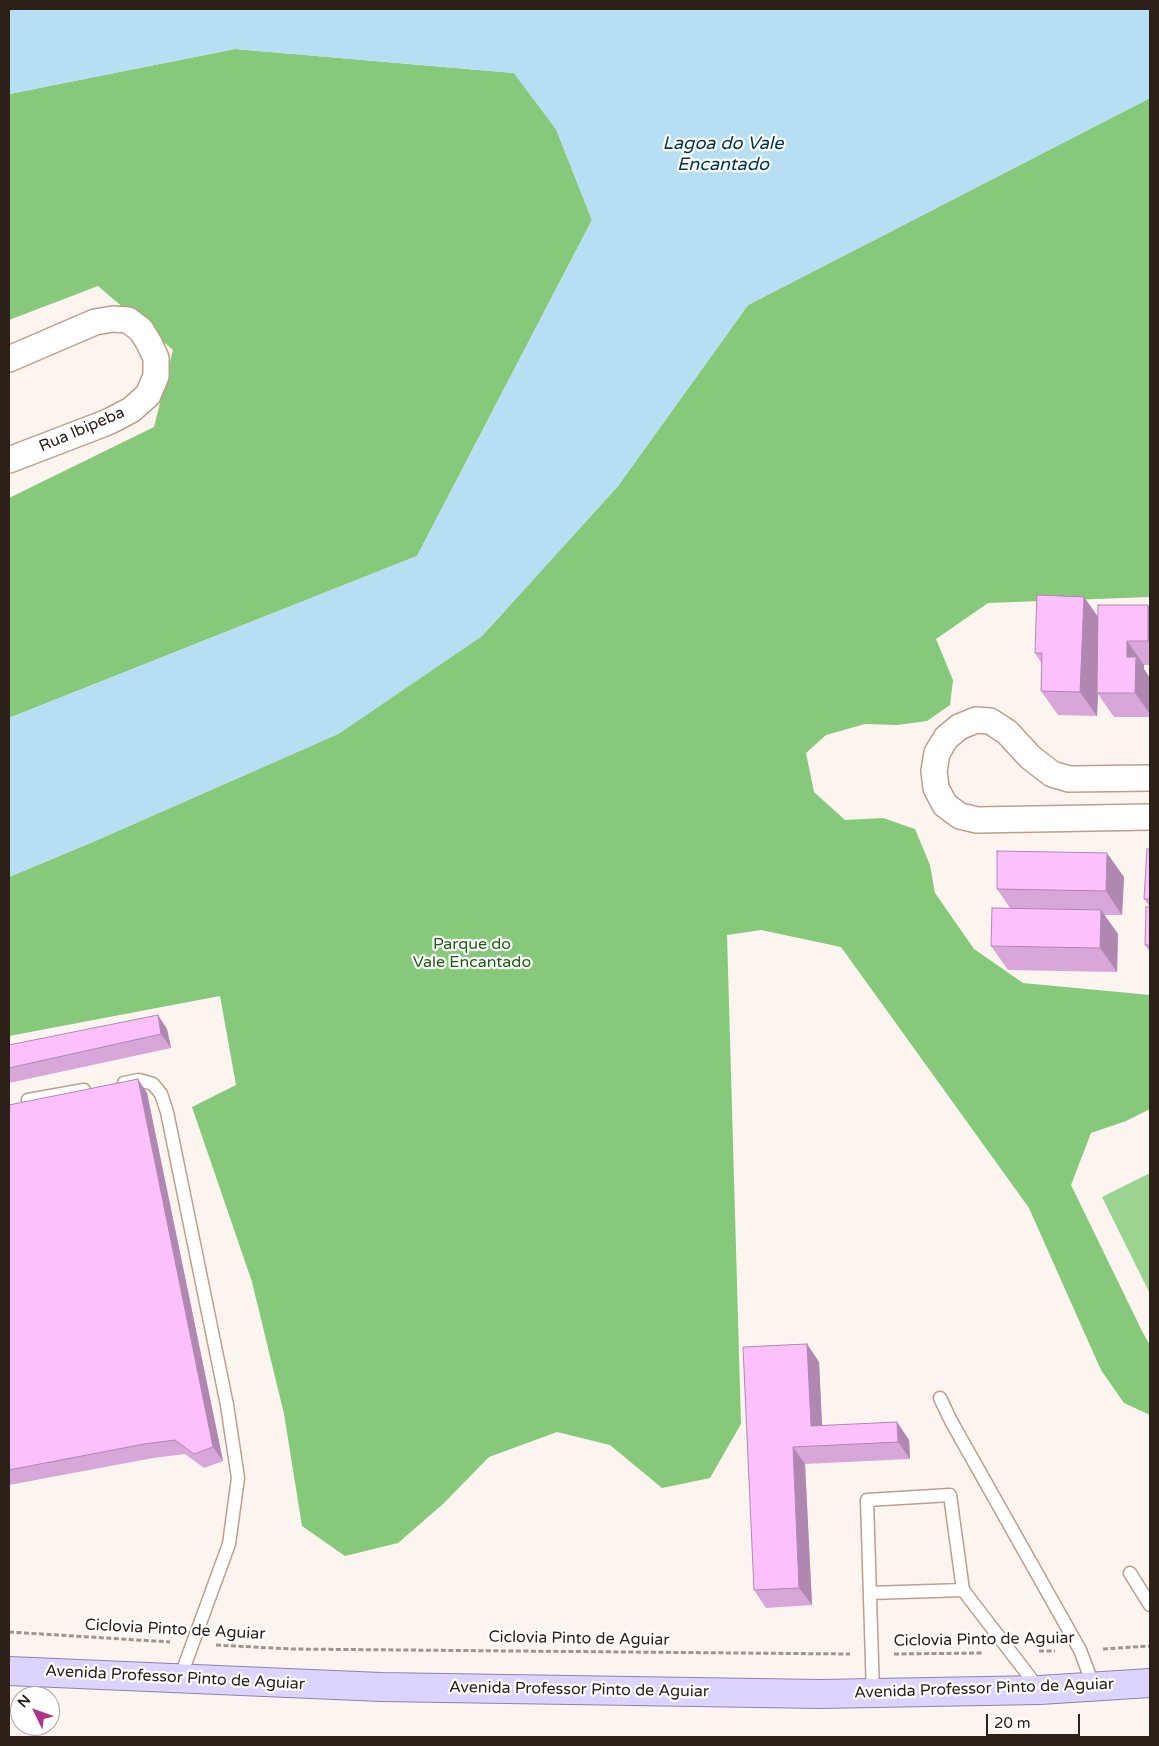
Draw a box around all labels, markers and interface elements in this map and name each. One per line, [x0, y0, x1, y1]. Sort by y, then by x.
water label: Lagoa do Vale Encantado [663, 133, 783, 176]
street label: Rua Ibipeba [36, 403, 128, 457]
park label: Parque do Vale Encantado [413, 935, 531, 973]
street label: Ciclovia Pinto de Aguiar [84, 1616, 266, 1644]
street label: Ciclovia Pinto de Aguiar [488, 1628, 670, 1650]
street label: Ciclovia Pinto de Aguiar [893, 1629, 1075, 1651]
street label: Avenida Professor Pinto de Aguiar [45, 1662, 305, 1694]
street label: Avenida Professor Pinto de Aguiar [854, 1675, 1114, 1703]
street label: Avenida Professor Pinto de Aguiar [449, 1678, 709, 1702]
north arrow [10, 1686, 60, 1736]
text: N [14, 1691, 34, 1711]
scale bar [989, 1704, 1083, 1736]
text: 20 m [994, 1714, 1031, 1732]

